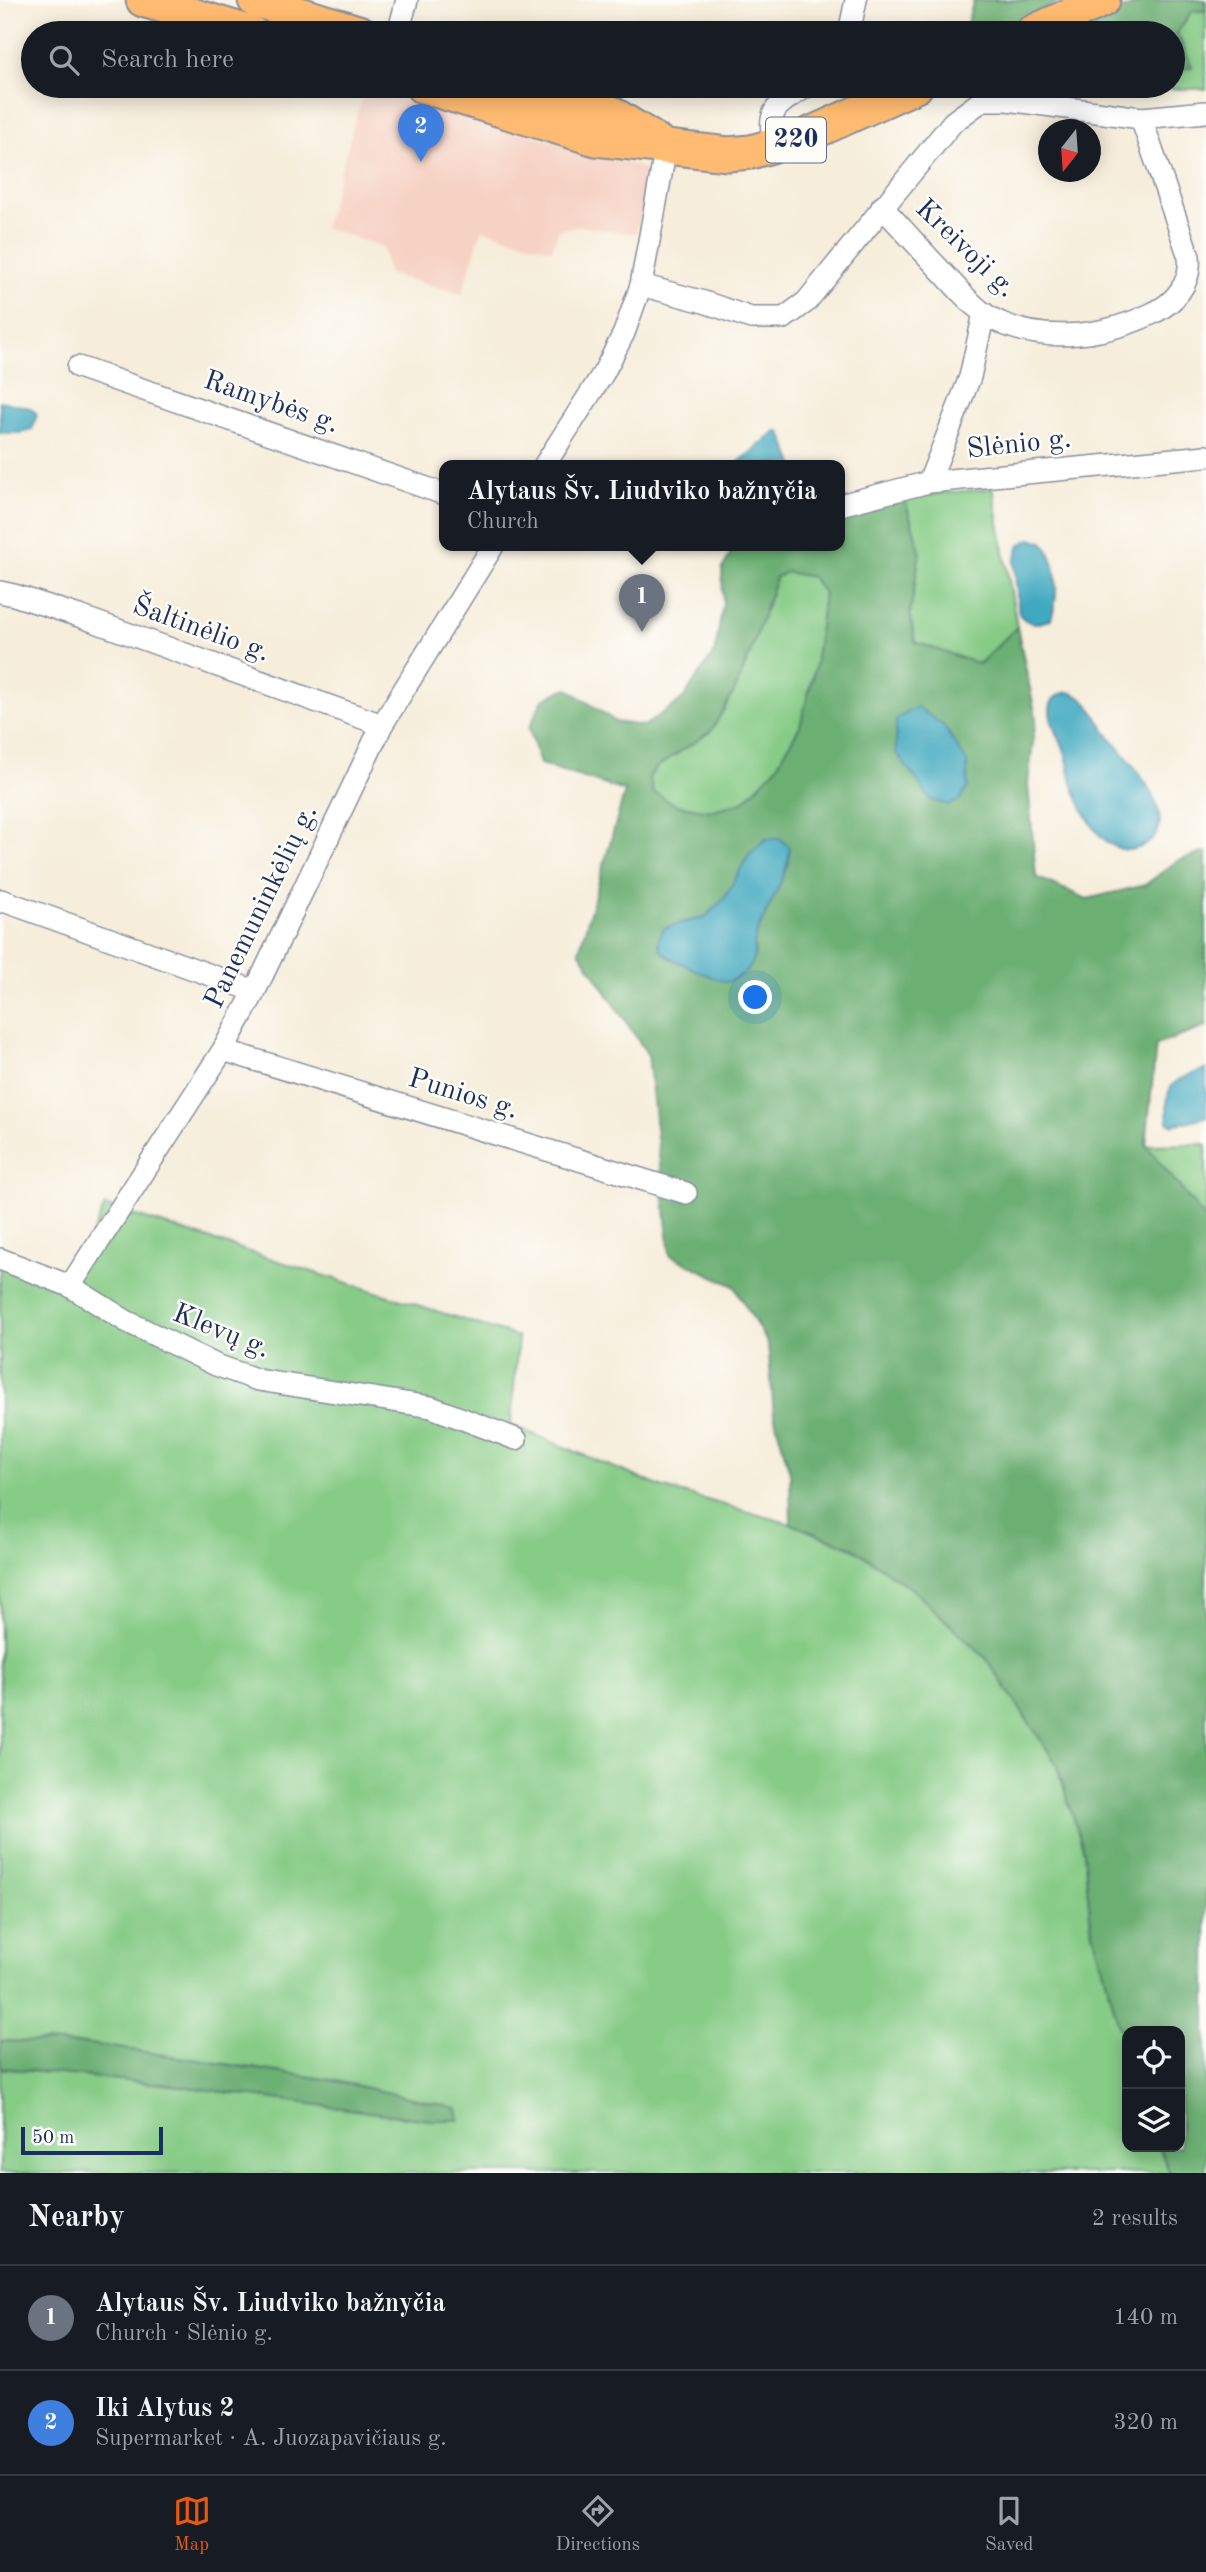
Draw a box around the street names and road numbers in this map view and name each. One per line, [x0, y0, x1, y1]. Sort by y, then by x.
road number: 220 [766, 118, 826, 162]
street label: Kreivoji g. [909, 195, 1021, 303]
street label: Ramybės g. [200, 367, 342, 439]
street label: Slėnio g. [965, 426, 1073, 464]
street label: Šaltinėlio g. [129, 588, 275, 668]
street label: Panemuninkėlių g. [201, 801, 323, 1013]
street label: Punios g. [405, 1065, 521, 1125]
street label: Klevų g. [168, 1300, 274, 1364]

